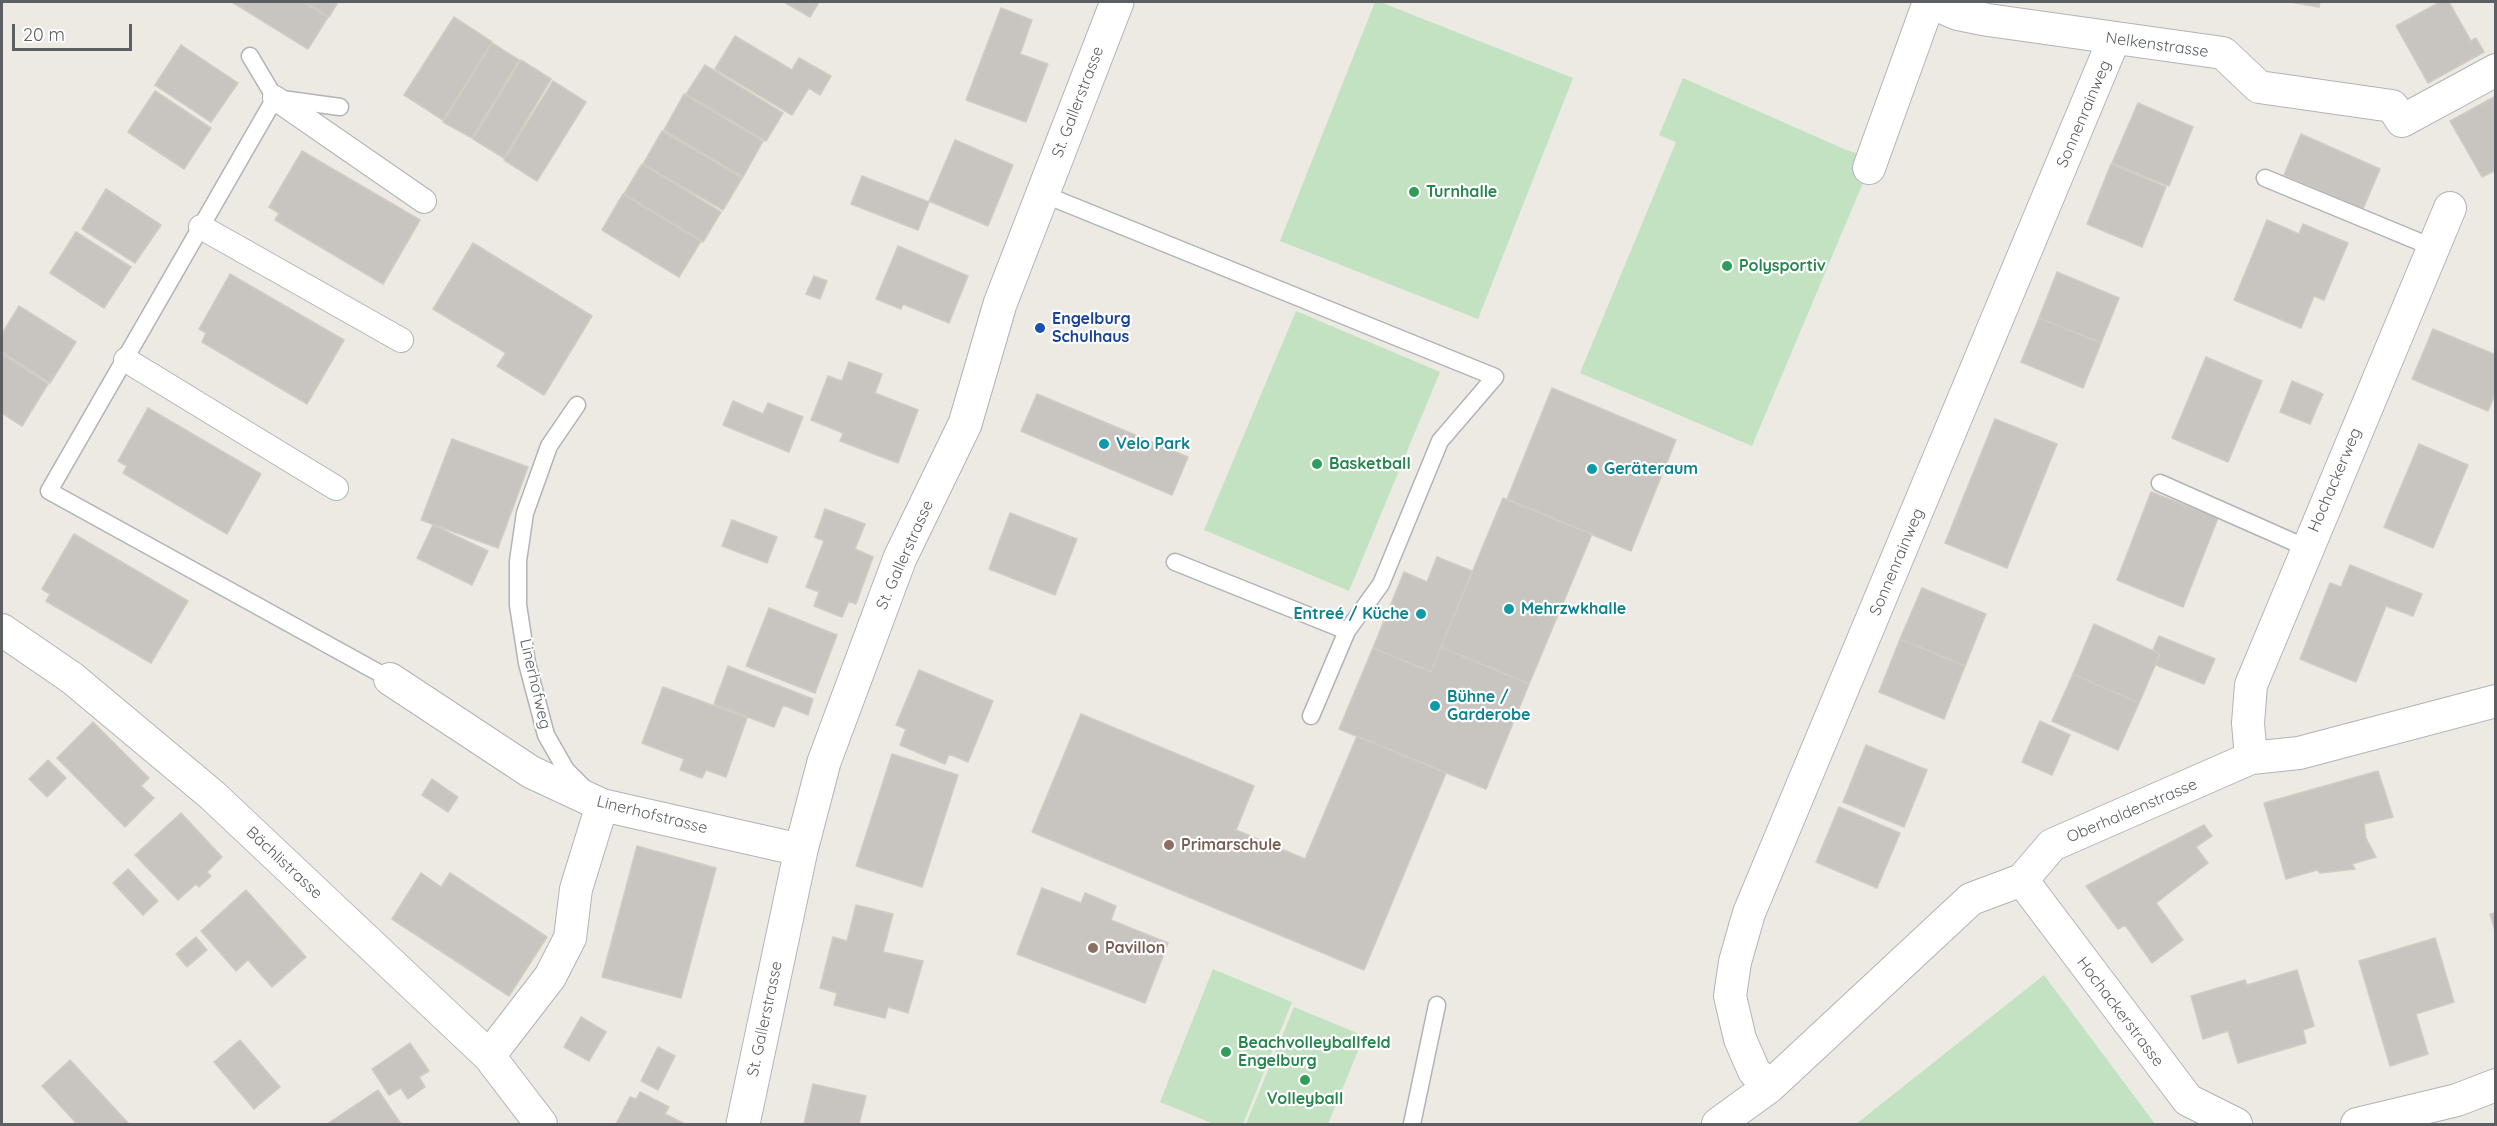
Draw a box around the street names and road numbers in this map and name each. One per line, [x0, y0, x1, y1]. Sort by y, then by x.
street label: Nelkenstrasse [2104, 28, 2210, 62]
street label: St. Gallerstrasse [1048, 44, 1108, 160]
street label: Sonnenrainweg [2053, 57, 2115, 171]
street label: Hochackerweg [2304, 425, 2366, 535]
street label: St. Gallerstrasse [872, 497, 938, 613]
street label: Sonnenrainweg [1866, 505, 1928, 619]
street label: Linerhofweg [515, 637, 555, 731]
street label: Oberhaldenstrasse [2064, 775, 2200, 847]
street label: Linerhofstrasse [595, 792, 709, 838]
street label: Bächlistrasse [242, 823, 326, 903]
street label: Hochackerstrasse [2072, 953, 2168, 1071]
street label: St. Gallerstrasse [743, 959, 787, 1079]

